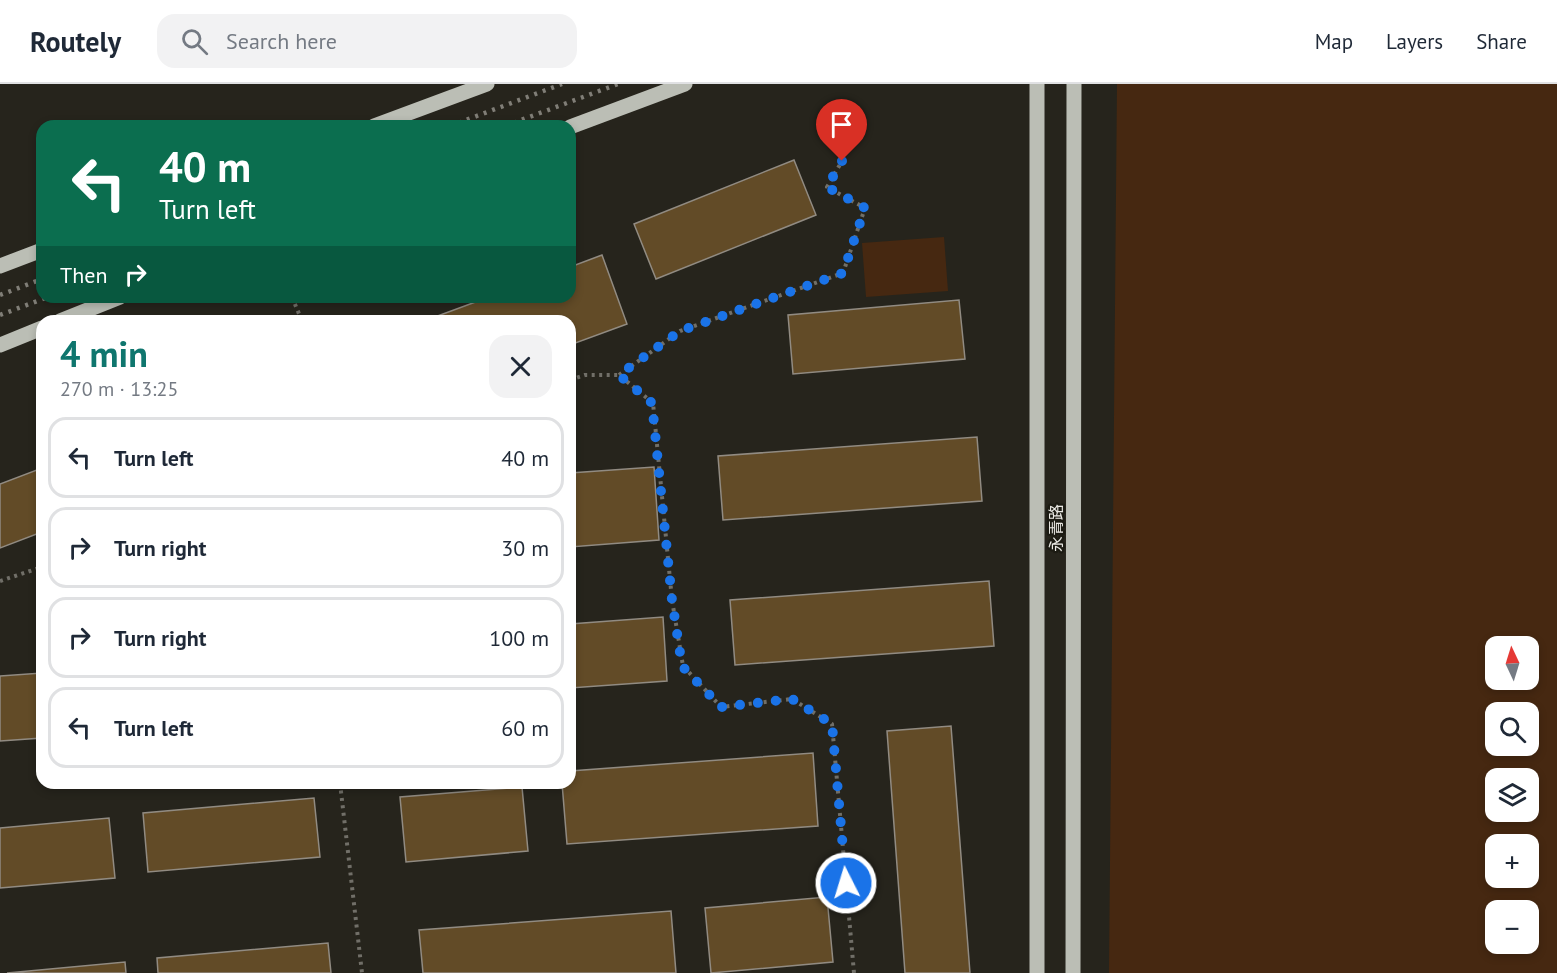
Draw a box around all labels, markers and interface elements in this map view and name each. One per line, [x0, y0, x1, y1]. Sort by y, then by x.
search box [157, 14, 577, 68]
text: Routely [30, 23, 121, 60]
icon: search [178, 25, 211, 58]
text: Search here [226, 27, 337, 55]
text: Map [1315, 28, 1353, 55]
text: Layers [1386, 28, 1443, 55]
text: Share [1476, 28, 1527, 55]
pin [816, 99, 867, 161]
icon: arrive [825, 108, 858, 141]
text: 40 m [159, 139, 251, 194]
icon: left [60, 144, 138, 222]
text: Turn left [159, 192, 256, 226]
icon: right [119, 258, 152, 291]
text: Then [60, 261, 107, 289]
text: 4 min [60, 330, 148, 377]
button: close [489, 335, 552, 398]
text: 270 m · 13:25 [60, 376, 178, 402]
icon: left [63, 441, 96, 474]
text: Turn left [114, 444, 194, 472]
text: 40 m [501, 444, 549, 472]
street label: 永青路 [1046, 504, 1066, 552]
icon: right [63, 531, 96, 564]
text: Turn right [114, 534, 206, 562]
text: 30 m [501, 534, 549, 562]
icon: right [63, 621, 96, 654]
text: Turn right [114, 624, 206, 652]
text: 100 m [489, 624, 549, 652]
north arrow [1485, 636, 1539, 690]
map controls [1485, 636, 1539, 954]
button: search [1485, 702, 1539, 756]
icon: left [63, 711, 96, 744]
text: Turn left [114, 714, 194, 742]
text: 60 m [501, 714, 549, 742]
button: layers [1485, 768, 1539, 822]
button: + [1485, 834, 1539, 888]
position arrow [814, 851, 878, 915]
button: − [1485, 900, 1539, 954]

